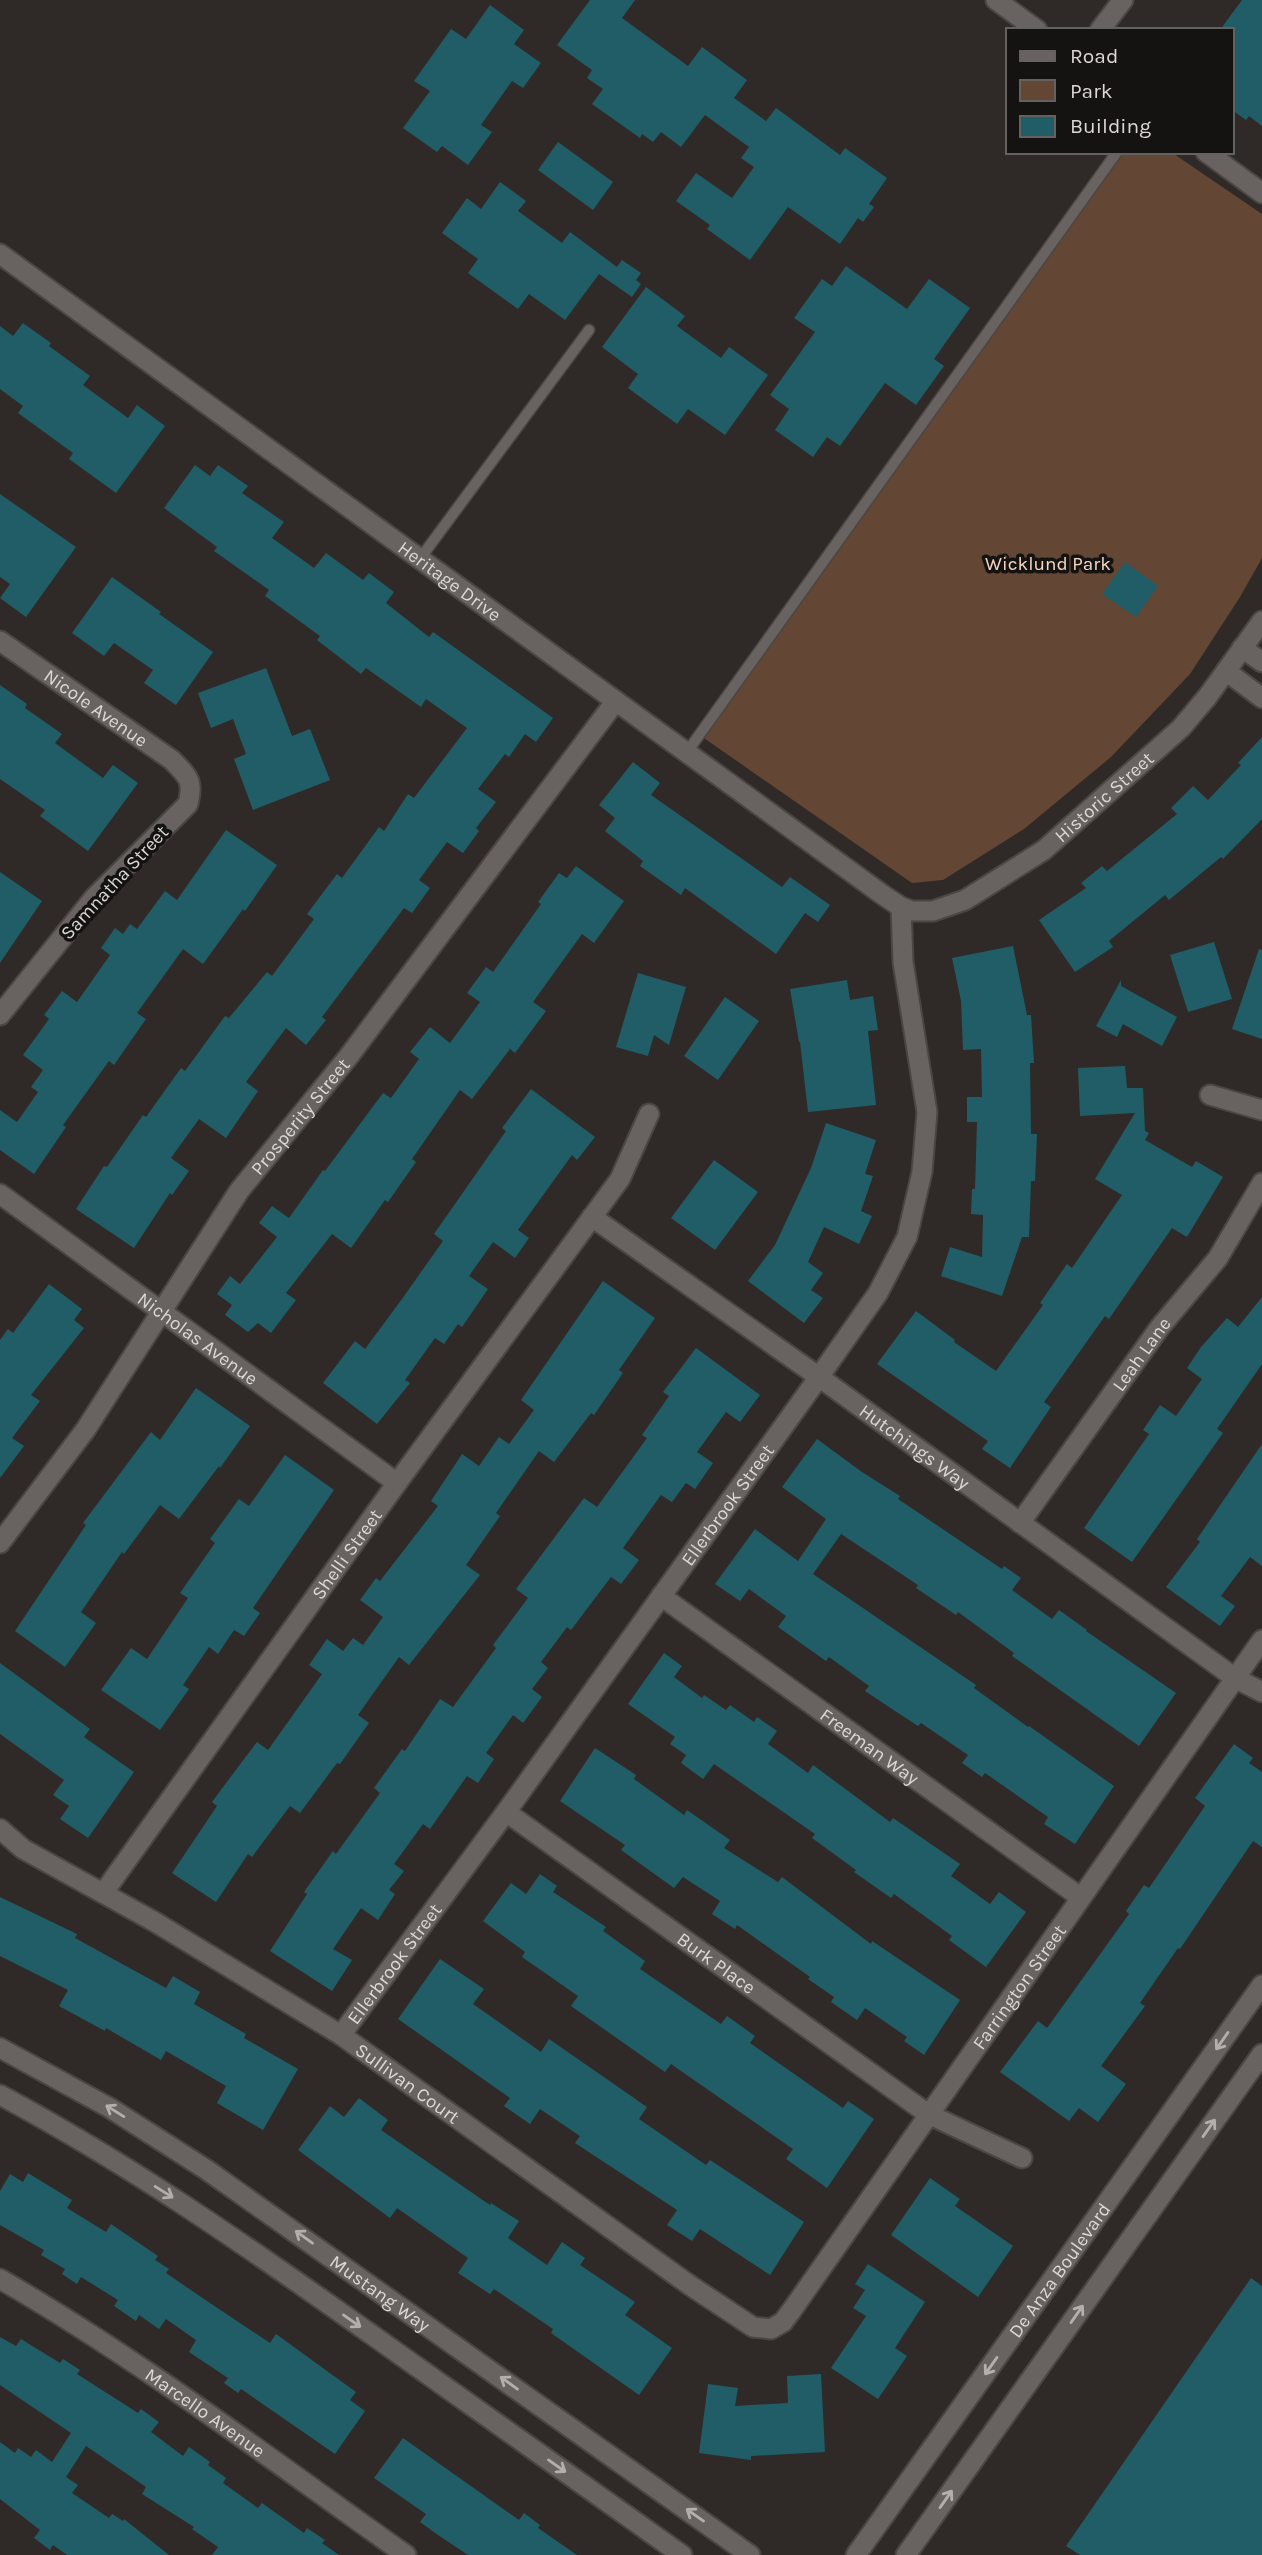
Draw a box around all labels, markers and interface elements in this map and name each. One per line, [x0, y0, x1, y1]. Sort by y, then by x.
legend [1006, 28, 1234, 154]
text: Road [1070, 44, 1118, 68]
text: Park [1070, 79, 1113, 103]
text: Building [1070, 114, 1151, 138]
street label: Heritage Drive [393, 537, 505, 626]
park label: Wicklund Park [985, 553, 1111, 575]
street label: Nicole Avenue [40, 665, 152, 752]
street label: Historic Street [1051, 748, 1159, 847]
street label: Samnatha Street [56, 821, 173, 944]
street label: Prosperity Street [247, 1054, 355, 1180]
street label: Nicholas Avenue [133, 1288, 262, 1390]
street label: Leah Lane [1108, 1313, 1176, 1396]
street label: Hutchings Way [855, 1400, 974, 1494]
street label: Ellerbrook Street [677, 1440, 779, 1570]
street label: Shelli Street [307, 1505, 387, 1604]
street label: Freeman Way [815, 1704, 923, 1790]
street label: Ellerbrook Street [343, 1899, 447, 2029]
street label: Farrington Street [968, 1921, 1071, 2054]
street label: Burk Place [672, 1928, 760, 1999]
one-way arrow [1215, 2031, 1230, 2050]
street label: Sullivan Court [351, 2039, 463, 2128]
one-way arrow [105, 2104, 125, 2118]
one-way arrow [1202, 2119, 1216, 2138]
one-way arrow [154, 2185, 173, 2200]
street label: De Anza Boulevard [1004, 2199, 1115, 2342]
one-way arrow [295, 2230, 314, 2244]
street label: Mustang Way [325, 2251, 434, 2337]
one-way arrow [1070, 2305, 1084, 2324]
one-way arrow [342, 2314, 361, 2328]
one-way arrow [984, 2356, 998, 2375]
street label: Marcello Avenue [141, 2364, 269, 2463]
one-way arrow [500, 2376, 519, 2391]
one-way arrow [547, 2459, 566, 2474]
one-way arrow [939, 2490, 953, 2509]
one-way arrow [686, 2508, 705, 2523]

